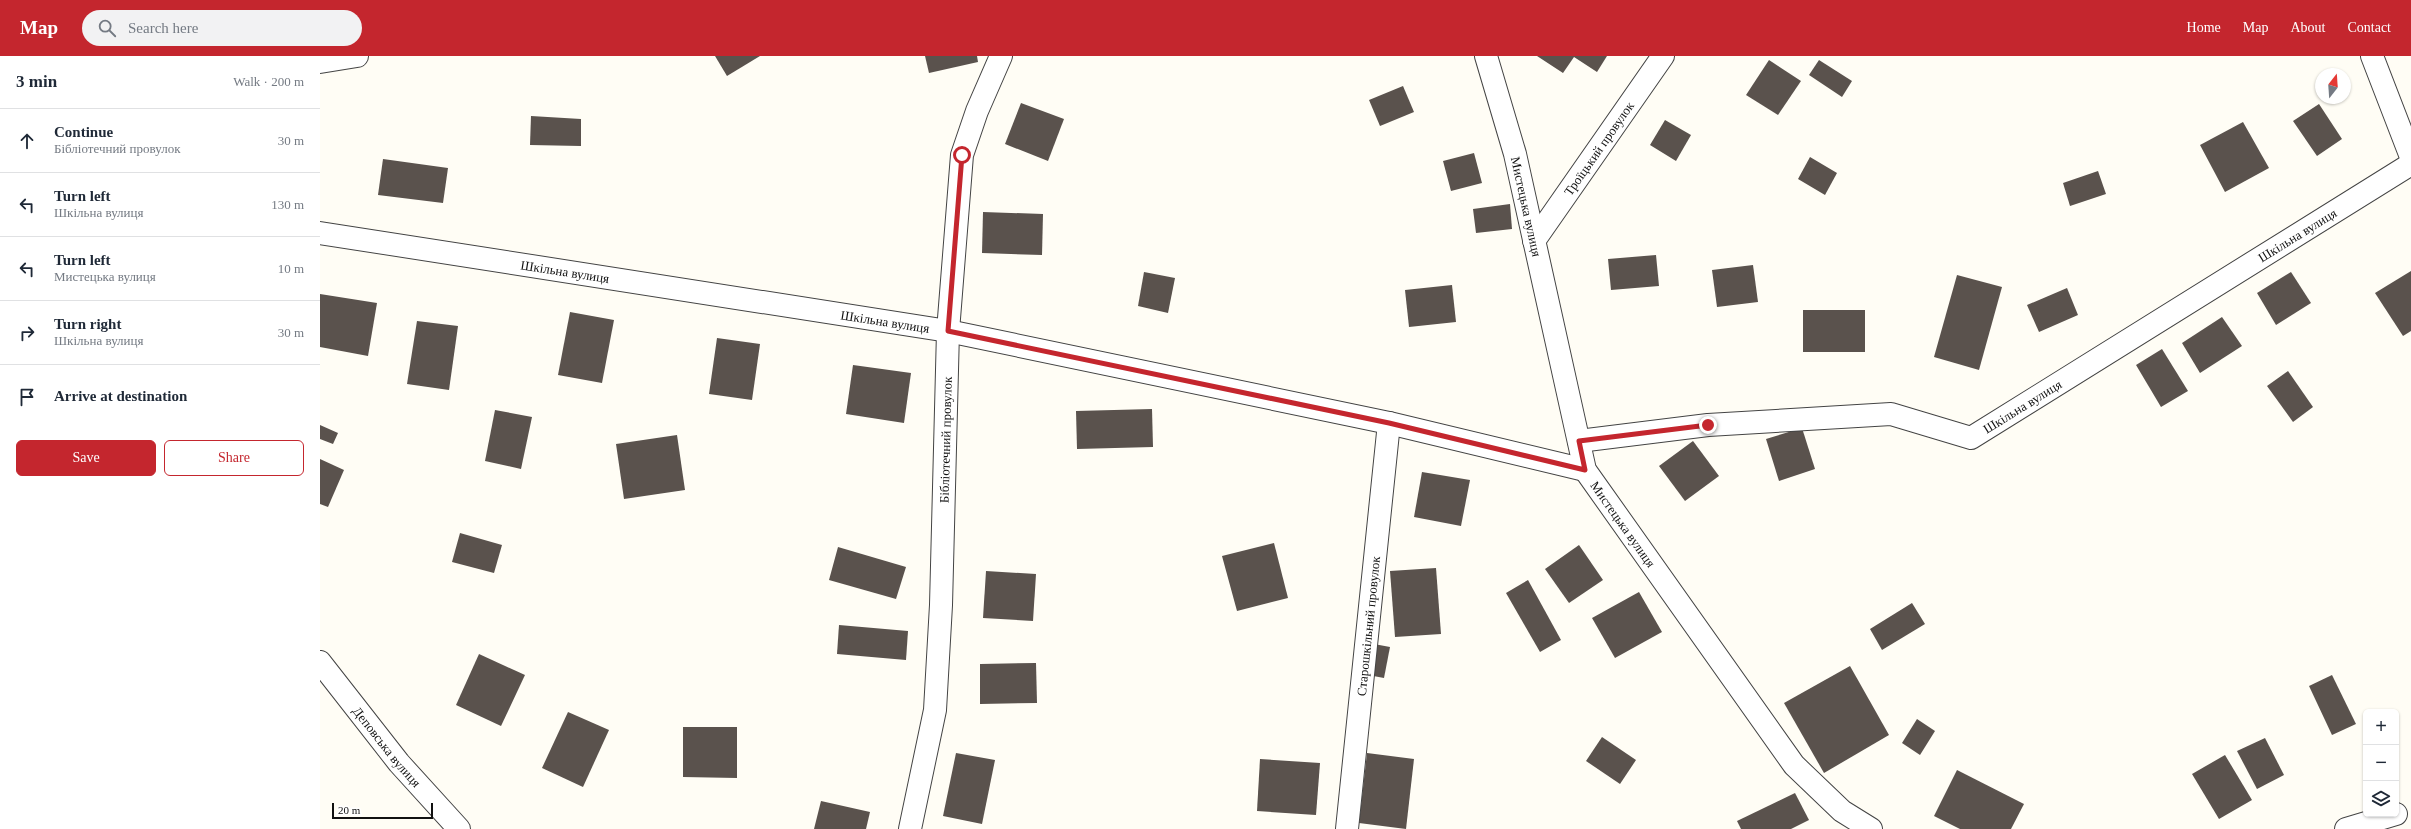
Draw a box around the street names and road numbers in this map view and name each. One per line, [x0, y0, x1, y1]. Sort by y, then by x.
street label: Троїцький провулок [1561, 98, 1637, 198]
street label: Мистецька вулиця [1508, 155, 1545, 258]
street label: Шкільна вулиця [2255, 205, 2339, 265]
street label: Шкільна вулиця [520, 257, 610, 286]
street label: Шкільна вулиця [840, 307, 931, 336]
street label: Бібліотечний провулок [936, 376, 954, 503]
street label: Шкільна вулиця [1980, 376, 2064, 436]
street label: Мистецька вулиця [1588, 478, 1659, 570]
street label: Старошкільний провулок [1353, 555, 1383, 697]
street label: Деповська вулиця [350, 703, 424, 790]

